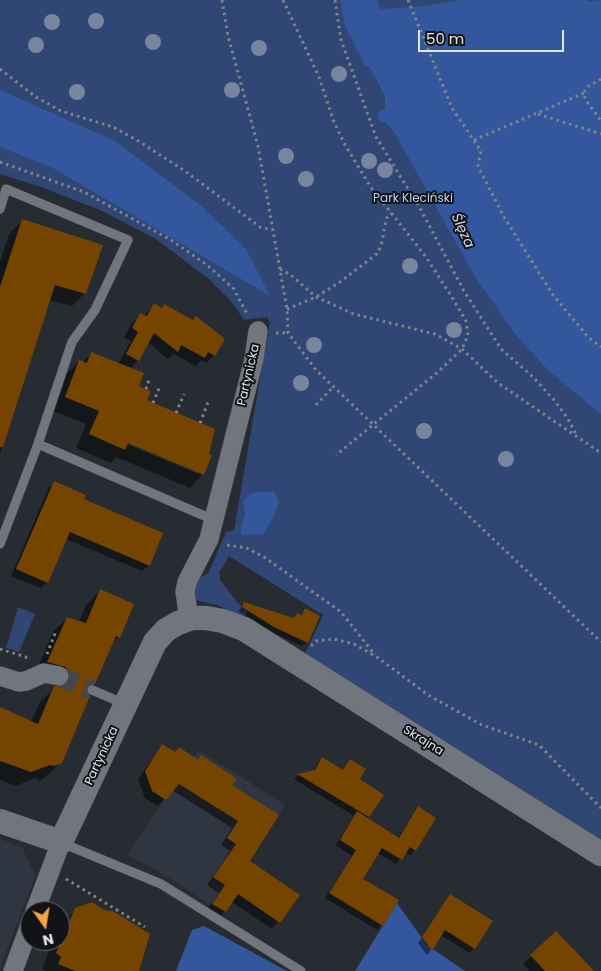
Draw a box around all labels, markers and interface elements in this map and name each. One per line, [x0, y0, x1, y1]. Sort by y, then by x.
scale bar [421, 20, 567, 52]
text: 50 m [426, 28, 464, 49]
park label: Park Kleciński [373, 192, 453, 206]
water label: Ślęza [447, 211, 477, 251]
street label: Partynicka [235, 343, 263, 407]
street label: Skrajna [400, 723, 446, 759]
street label: Partynicka [82, 724, 122, 788]
north arrow [20, 901, 70, 951]
text: N [41, 929, 56, 951]

